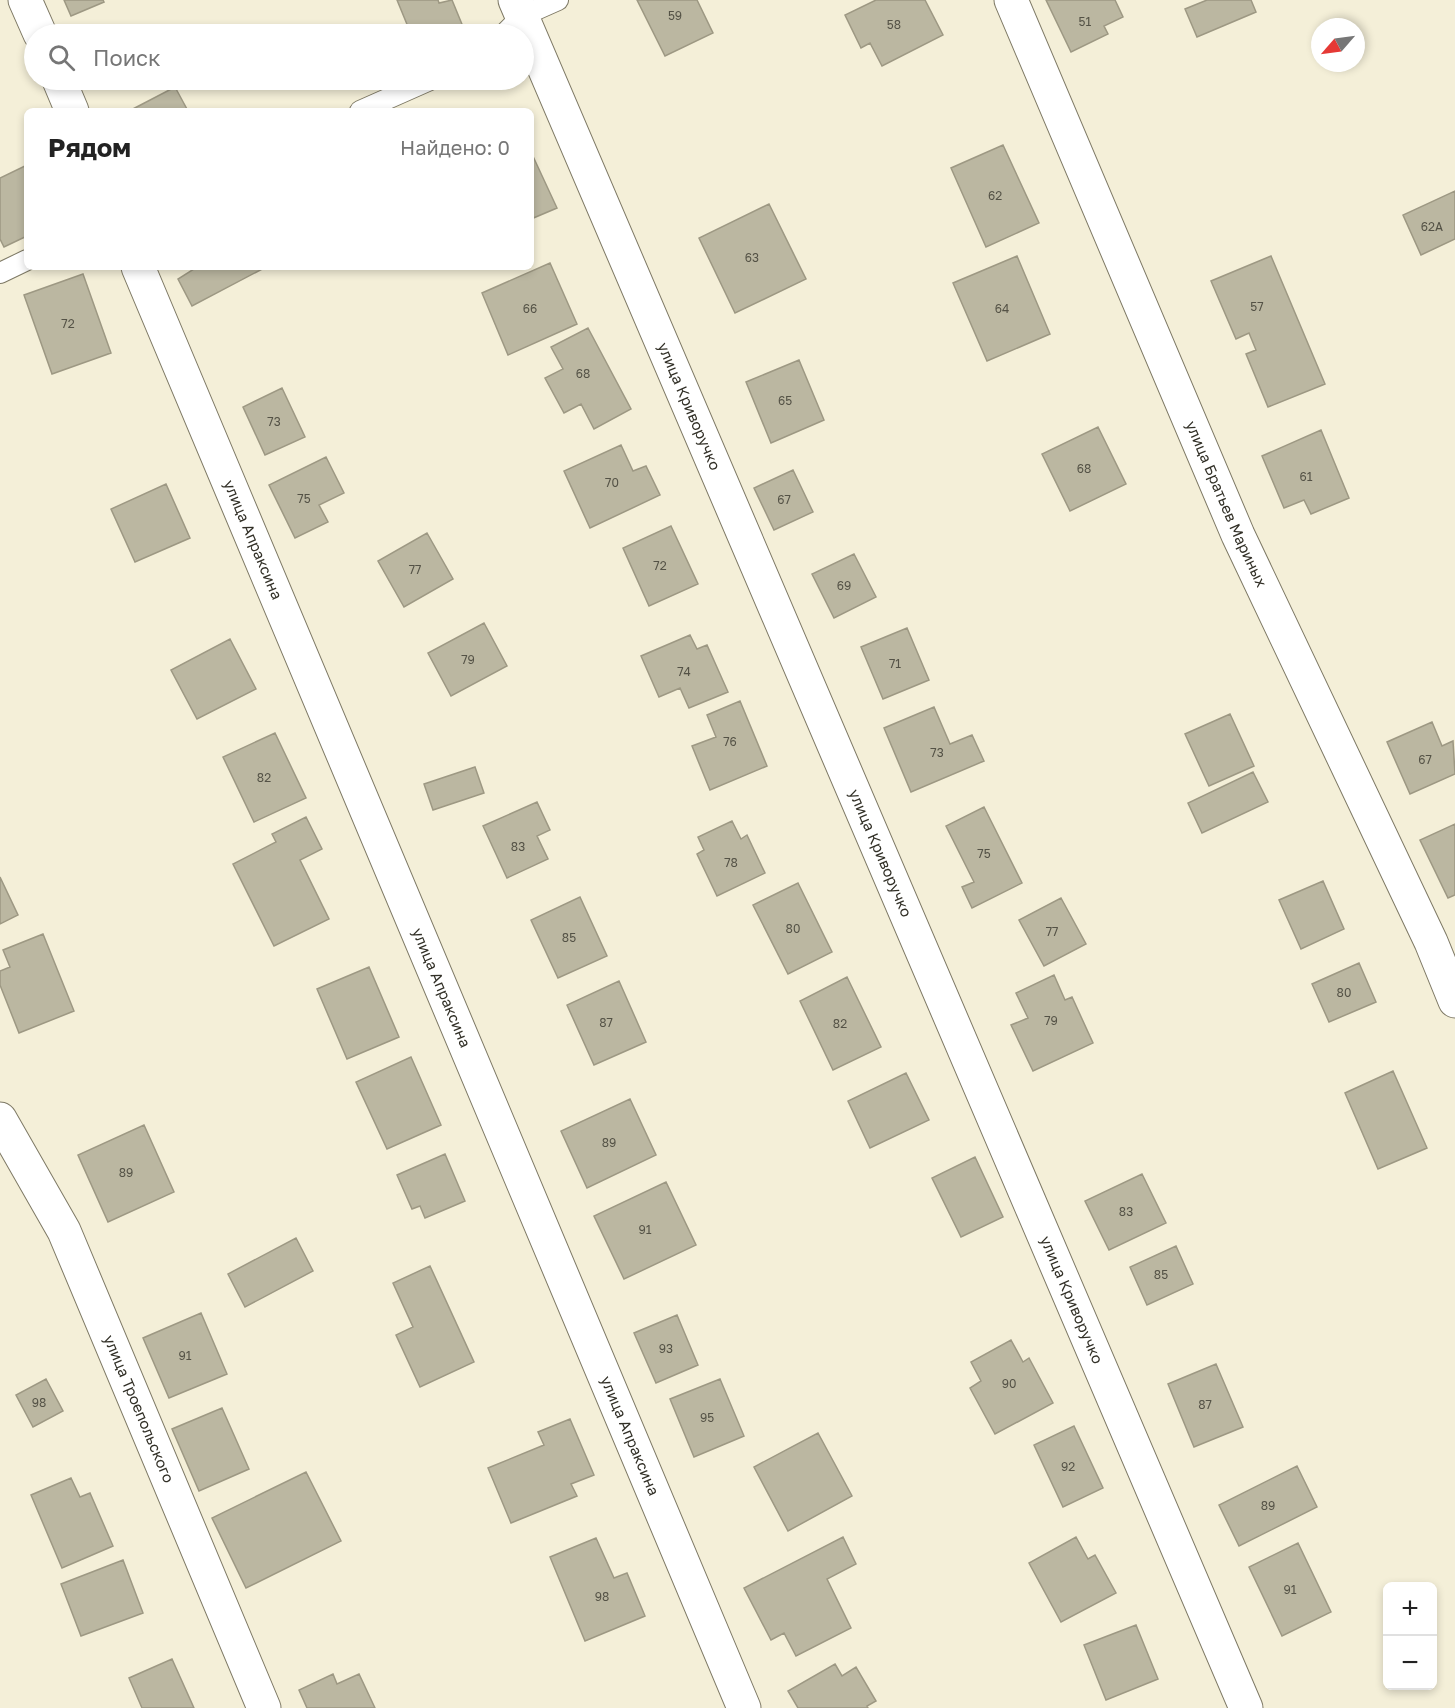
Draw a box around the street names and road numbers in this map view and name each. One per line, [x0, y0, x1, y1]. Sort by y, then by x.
street label: улица Криворучко [655, 339, 725, 473]
street label: улица Братьев Мариных [1183, 418, 1271, 590]
street label: улица Апраксина [221, 477, 287, 602]
street label: улица Криворучко [846, 786, 916, 919]
street label: улица Апраксина [409, 925, 475, 1050]
street label: улица Криворучко [1037, 1233, 1108, 1366]
street label: улица Троепольского [101, 1332, 179, 1485]
street label: улица Апраксина [597, 1373, 664, 1498]

